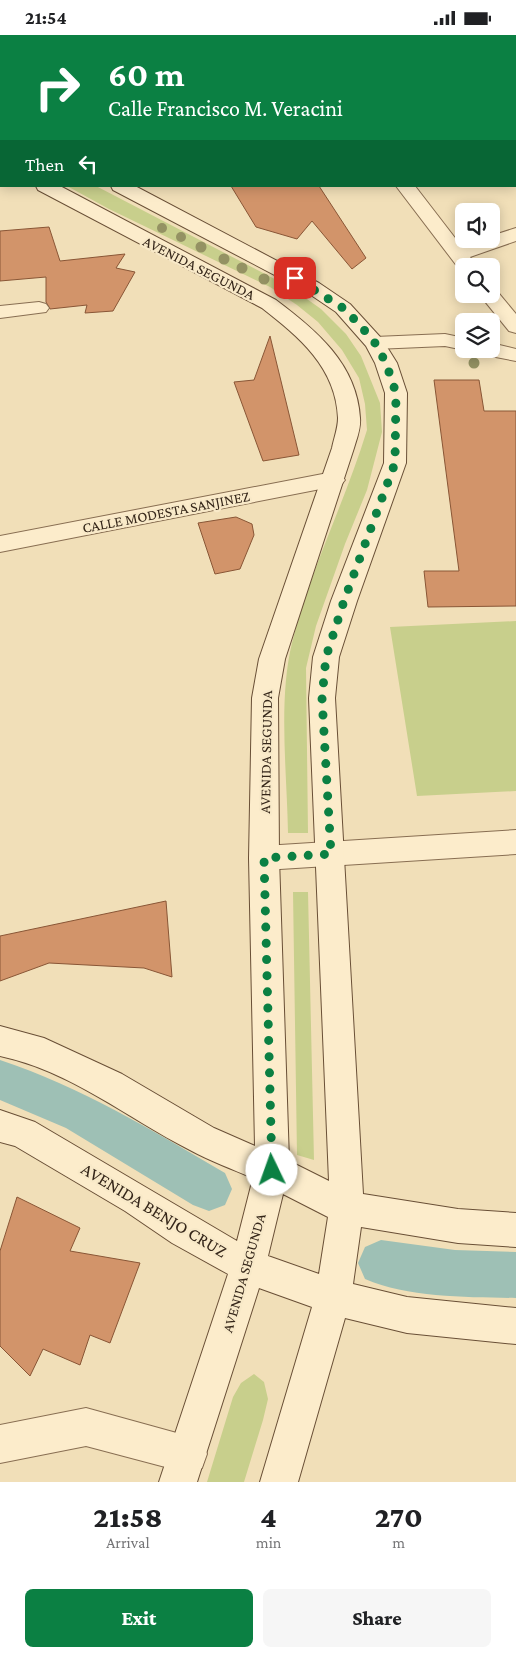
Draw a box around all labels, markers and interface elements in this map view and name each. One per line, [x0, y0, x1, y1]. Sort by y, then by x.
text: 21:54 [25, 7, 67, 28]
icon: right [25, 55, 90, 120]
text: 60 m [108, 55, 185, 94]
text: Calle Francisco M. Veracini [108, 96, 343, 121]
icon: left [74, 150, 102, 178]
text: Then [25, 154, 64, 175]
map controls [455, 203, 500, 358]
button: sound [455, 203, 500, 248]
street label: AVENIDA SEGUNDA [140, 233, 258, 303]
pin [274, 257, 316, 299]
button: search [455, 258, 500, 303]
icon: arrive [281, 264, 309, 292]
button: layers [455, 313, 500, 358]
street label: CALLE MODESTA SANJINEZ [81, 488, 251, 537]
street label: AVENIDA SEGUNDA [257, 690, 275, 814]
position arrow [245, 1143, 297, 1195]
street label: AVENIDA BENJO CRUZ [78, 1159, 230, 1261]
street label: AVENIDA SEGUNDA [219, 1211, 269, 1334]
text: 21:58 [93, 1500, 163, 1533]
text: 4 [260, 1500, 277, 1533]
text: 270 [375, 1500, 423, 1533]
text: Arrival [106, 1534, 150, 1551]
text: min [256, 1534, 281, 1551]
text: m [392, 1534, 405, 1551]
button: Exit [25, 1589, 253, 1647]
button: Share [263, 1589, 491, 1647]

